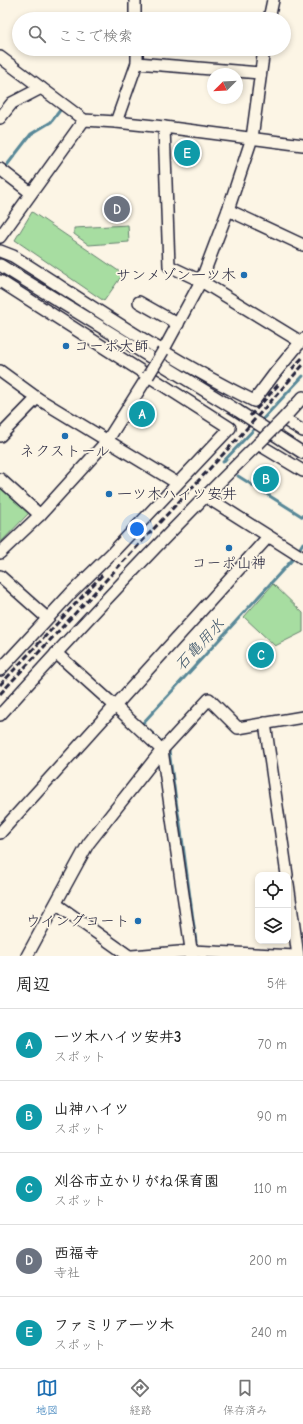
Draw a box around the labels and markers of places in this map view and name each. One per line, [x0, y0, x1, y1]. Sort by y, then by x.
pin: E [174, 138, 200, 168]
pin: D [104, 194, 130, 224]
place label: サンメゾン一ツ木 [116, 266, 236, 284]
marker: サンメゾン一ツ木 [239, 270, 249, 280]
place label: コーポ大師 [74, 337, 149, 355]
marker: コーポ大師 [61, 341, 71, 351]
pin: A [129, 399, 155, 429]
marker: ネクストール [60, 431, 70, 441]
place label: ネクストール [20, 442, 110, 460]
pin: B [253, 464, 279, 494]
place label: 一ツ木ハイツ安井 [117, 485, 237, 503]
marker: 一ツ木ハイツ安井 [104, 489, 114, 499]
marker: コーポ山神 [224, 543, 234, 553]
place label: コーポ山神 [191, 554, 267, 572]
pin: C [248, 640, 274, 670]
place label: ウイングコート [26, 912, 130, 930]
marker: ウイングコート [133, 916, 143, 926]

